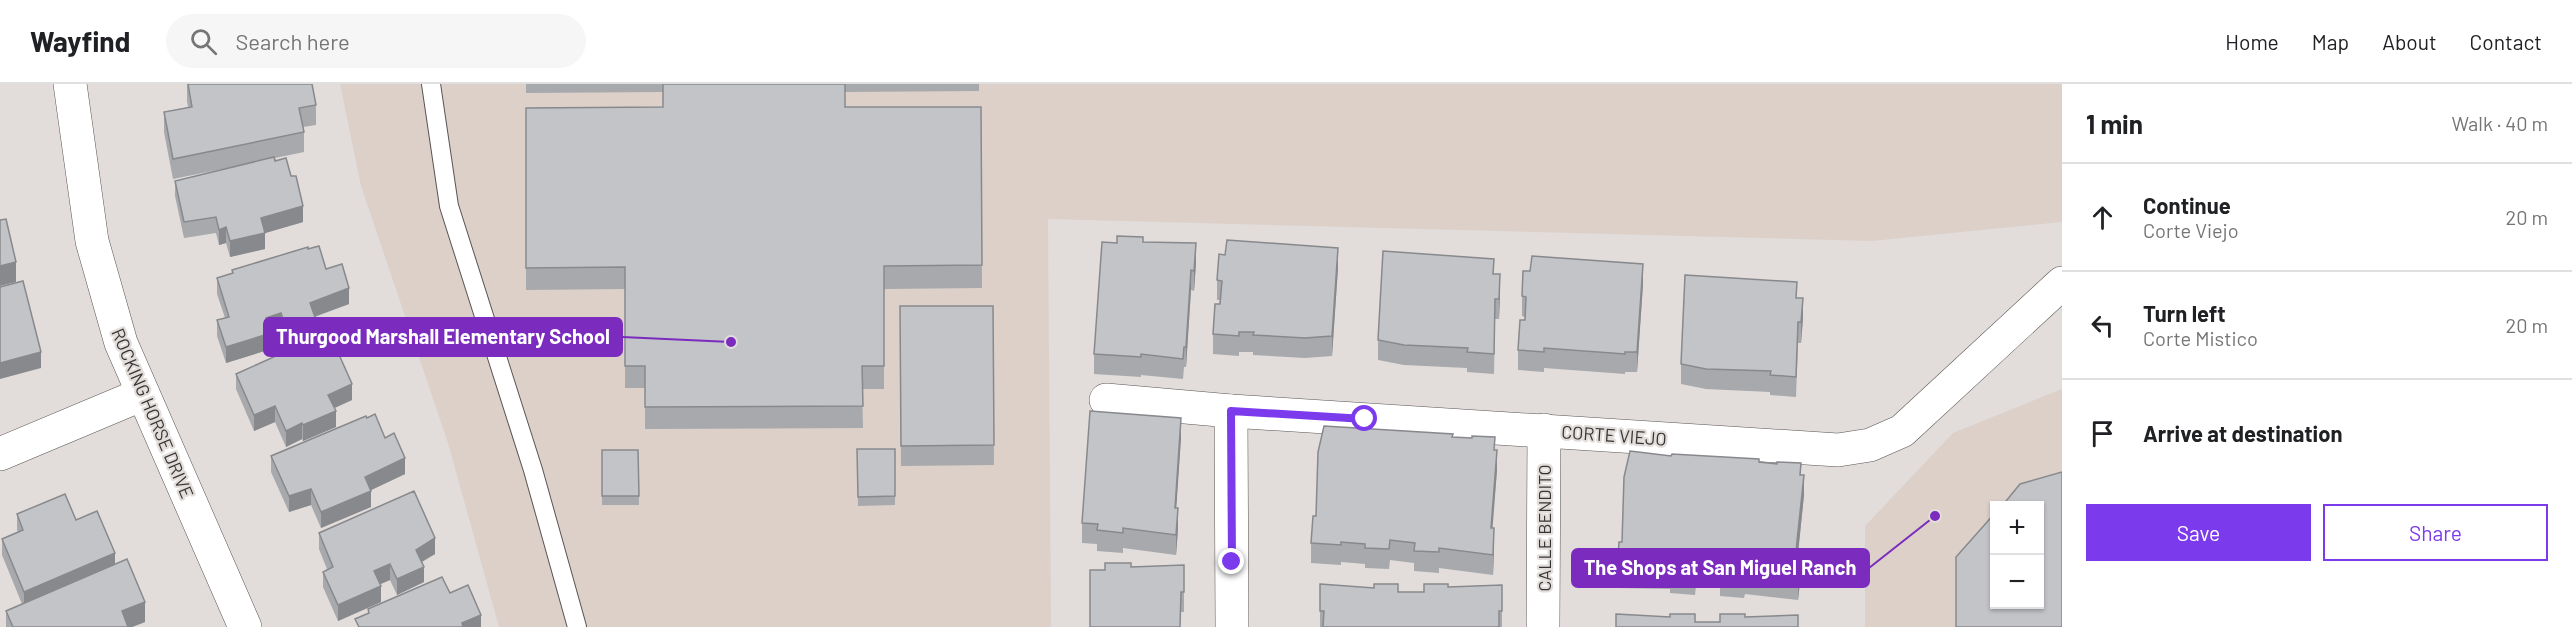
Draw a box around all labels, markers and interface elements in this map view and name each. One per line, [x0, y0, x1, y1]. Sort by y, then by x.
search box [166, 14, 586, 68]
text: Wayfind [30, 24, 130, 58]
icon: search [187, 25, 220, 58]
text: Search here [235, 28, 350, 54]
text: Home [2225, 29, 2279, 54]
text: Map [2312, 29, 2349, 54]
text: About [2382, 29, 2437, 54]
text: Contact [2470, 29, 2542, 54]
text: 1 min [2086, 108, 2143, 139]
text: Walk · 40 m [2451, 111, 2548, 135]
text: Continue [2143, 192, 2231, 218]
icon: ahead [2086, 201, 2119, 234]
text: 20 m [2505, 205, 2548, 229]
text: Corte Viejo [2143, 218, 2239, 242]
text: Turn left [2143, 300, 2226, 326]
icon: left [2086, 309, 2119, 342]
text: 20 m [2505, 313, 2548, 337]
callout: Thurgood Marshall Elementary School [264, 318, 622, 356]
text: Thurgood Marshall Elementary School [276, 324, 610, 348]
street label: ROCKING HORSE DRIVE [107, 325, 199, 501]
text: Corte Mistico [2143, 326, 2258, 350]
route start [1351, 405, 1377, 431]
icon: arrive [2086, 417, 2119, 450]
street label: CORTE VIEJO [1561, 420, 1667, 450]
text: Arrive at destination [2143, 420, 2342, 446]
street label: CALLE BENDITO [1533, 464, 1555, 592]
map controls [1990, 501, 2044, 609]
button: + [1990, 501, 2044, 555]
button: Save [2086, 504, 2311, 561]
button: Share [2323, 504, 2548, 561]
route end [1218, 548, 1244, 574]
callout: The Shops at San Miguel Ranch [1572, 549, 1869, 587]
text: The Shops at San Miguel Ranch [1584, 555, 1856, 579]
button: − [1990, 555, 2044, 609]

